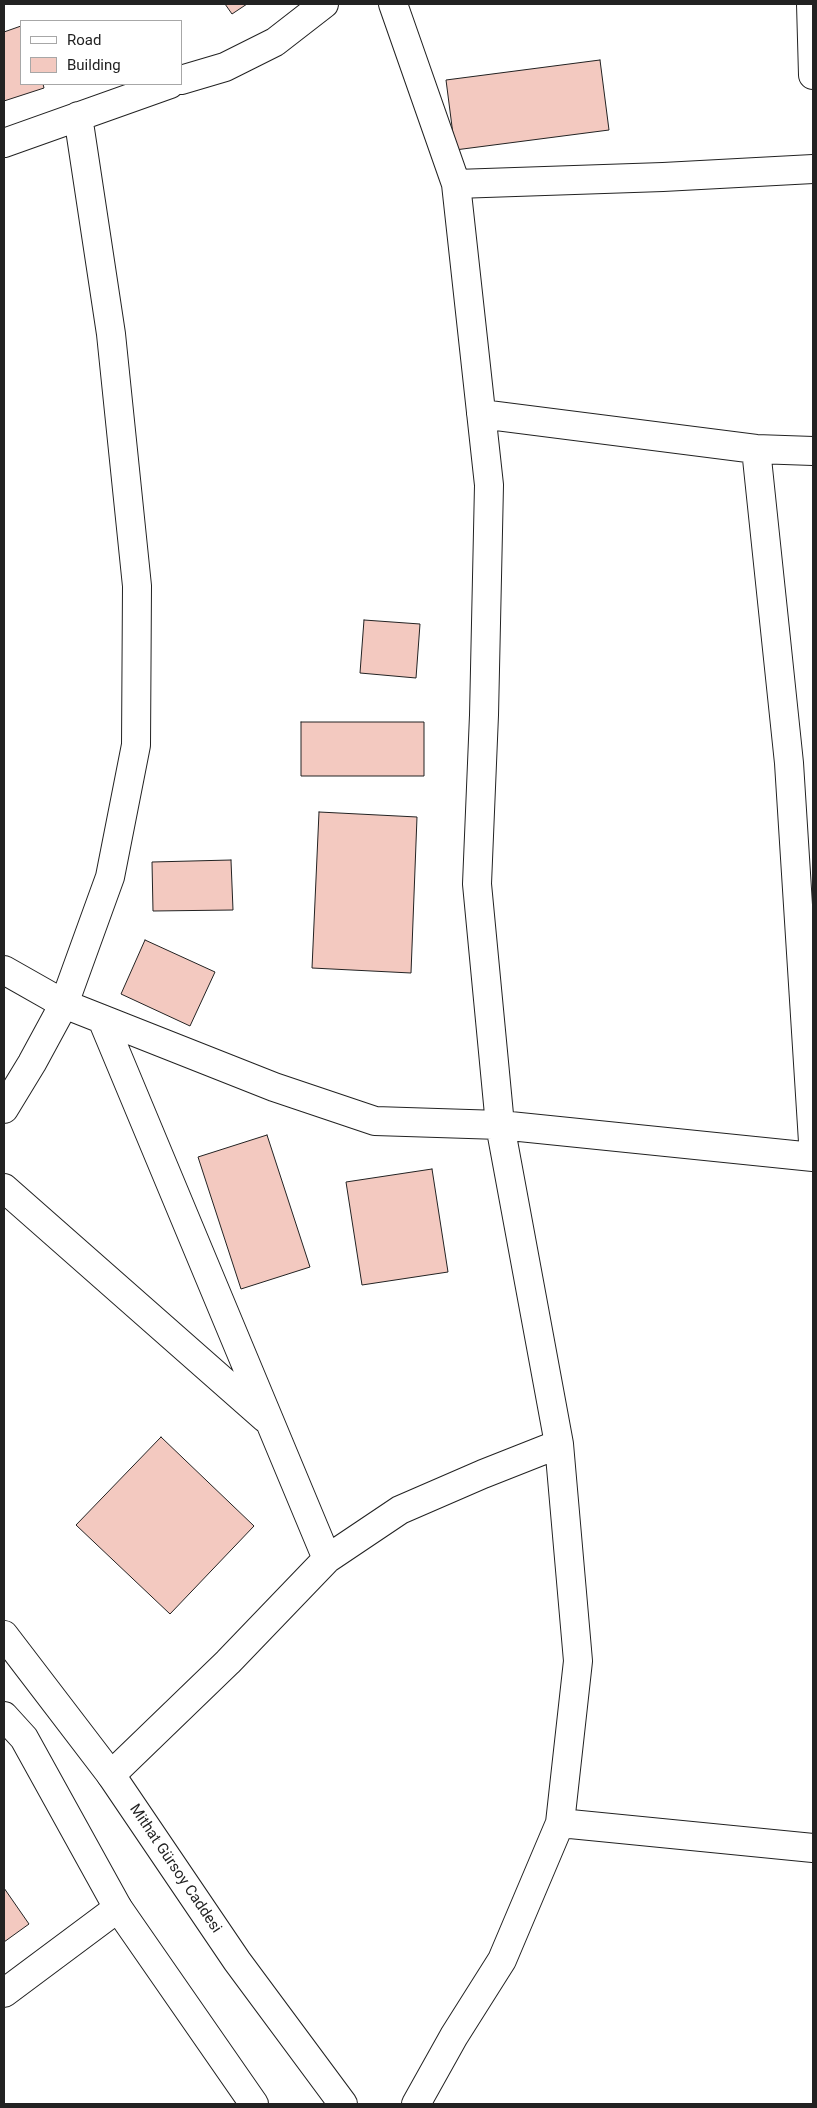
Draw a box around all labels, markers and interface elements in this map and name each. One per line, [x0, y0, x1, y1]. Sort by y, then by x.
legend [20, 20, 182, 85]
text: Road [67, 31, 101, 49]
text: Building [67, 56, 121, 74]
street label: Mithat Gürsoy Caddesi [125, 1801, 225, 1937]

